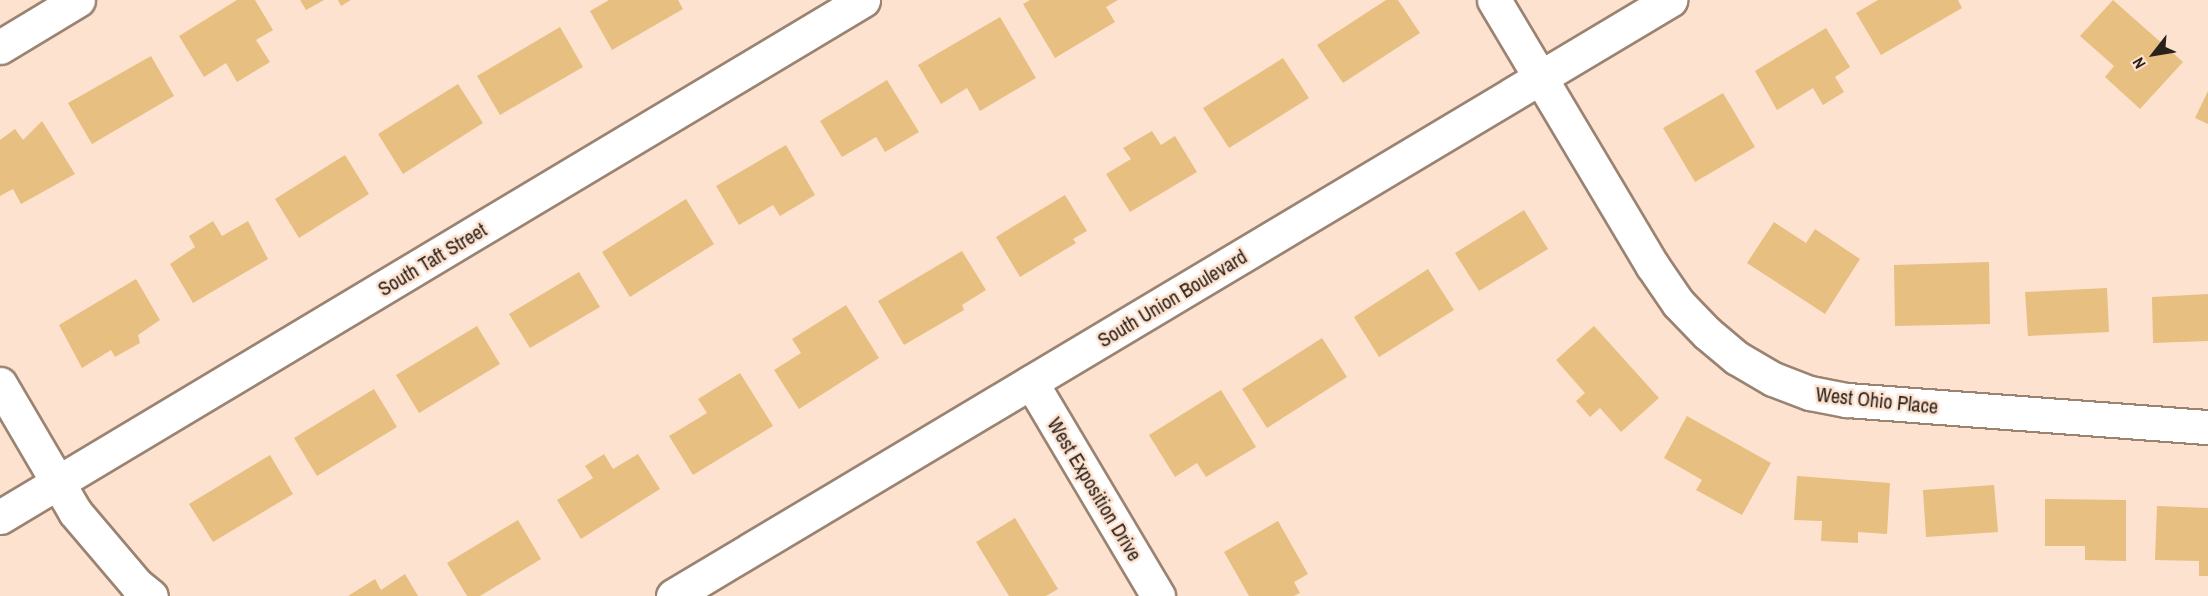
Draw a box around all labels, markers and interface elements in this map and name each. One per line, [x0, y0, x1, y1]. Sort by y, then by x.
north arrow [2124, 24, 2184, 84]
text: N [2127, 54, 2150, 73]
street label: South Taft Street [373, 217, 491, 301]
street label: South Union Boulevard [1093, 244, 1251, 352]
street label: West Ohio Place [1815, 382, 1939, 418]
street label: West Exposition Drive [1043, 413, 1147, 565]

